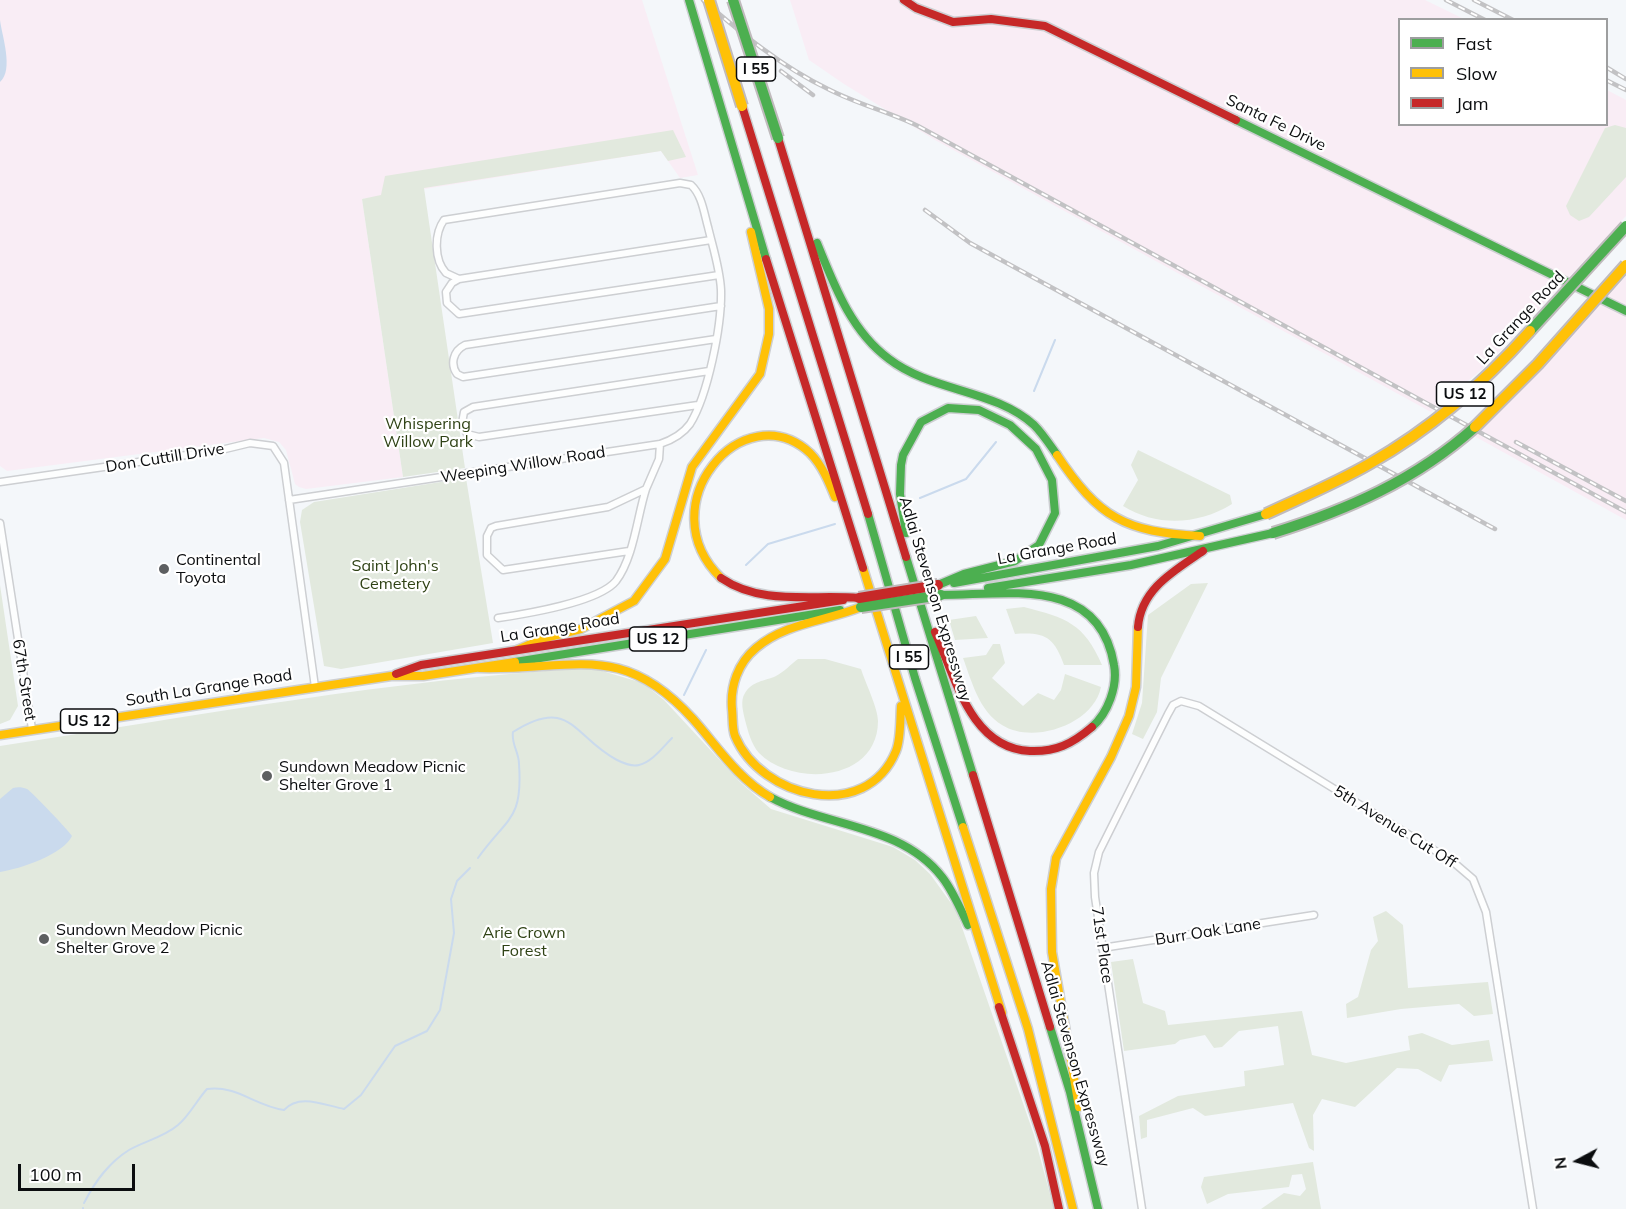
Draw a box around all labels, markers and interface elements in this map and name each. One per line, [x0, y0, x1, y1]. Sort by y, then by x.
legend [1398, 18, 1608, 126]
text: Fast [1456, 32, 1492, 55]
road number: I 55 [736, 57, 776, 81]
text: Slow [1456, 62, 1497, 85]
street label: Santa Fe Drive [1223, 91, 1329, 155]
text: Jam [1456, 92, 1489, 115]
street label: La Grange Road [1473, 267, 1569, 369]
road number: US 12 [1436, 382, 1494, 406]
park label: Whispering Willow Park [383, 414, 473, 452]
street label: Don Cuttill Drive [104, 439, 226, 477]
street label: Weeping Willow Road [439, 443, 607, 487]
street label: Adlai Stevenson Expressway [895, 494, 975, 704]
street label: La Grange Road [996, 529, 1118, 569]
place label: Continental Toyota [176, 550, 261, 588]
park label: Saint John's Cemetery [351, 556, 439, 594]
marker: Continental Toyota [157, 562, 171, 576]
street label: La Grange Road [499, 609, 621, 647]
road number: US 12 [630, 627, 686, 651]
street label: 67th Street [8, 638, 40, 722]
road number: I 55 [890, 645, 928, 669]
street label: South La Grange Road [124, 665, 294, 711]
road number: US 12 [60, 709, 118, 733]
place label: Sundown Meadow Picnic Shelter Grove 1 [279, 757, 466, 795]
marker: Sundown Meadow Picnic Shelter Grove 1 [260, 769, 274, 783]
street label: 5th Avenue Cut Off [1330, 781, 1460, 873]
street label: 71st Place [1087, 905, 1117, 985]
street label: Burr Oak Lane [1154, 914, 1262, 950]
place label: Sundown Meadow Picnic Shelter Grove 2 [56, 920, 243, 958]
park label: Arie Crown Forest [482, 923, 566, 961]
marker: Sundown Meadow Picnic Shelter Grove 2 [37, 932, 51, 946]
street label: Adlai Stevenson Expressway [1036, 959, 1114, 1169]
north arrow [1548, 1131, 1608, 1191]
scale bar [21, 1152, 138, 1190]
text: N [1549, 1156, 1571, 1170]
text: 100 m [29, 1163, 82, 1186]

